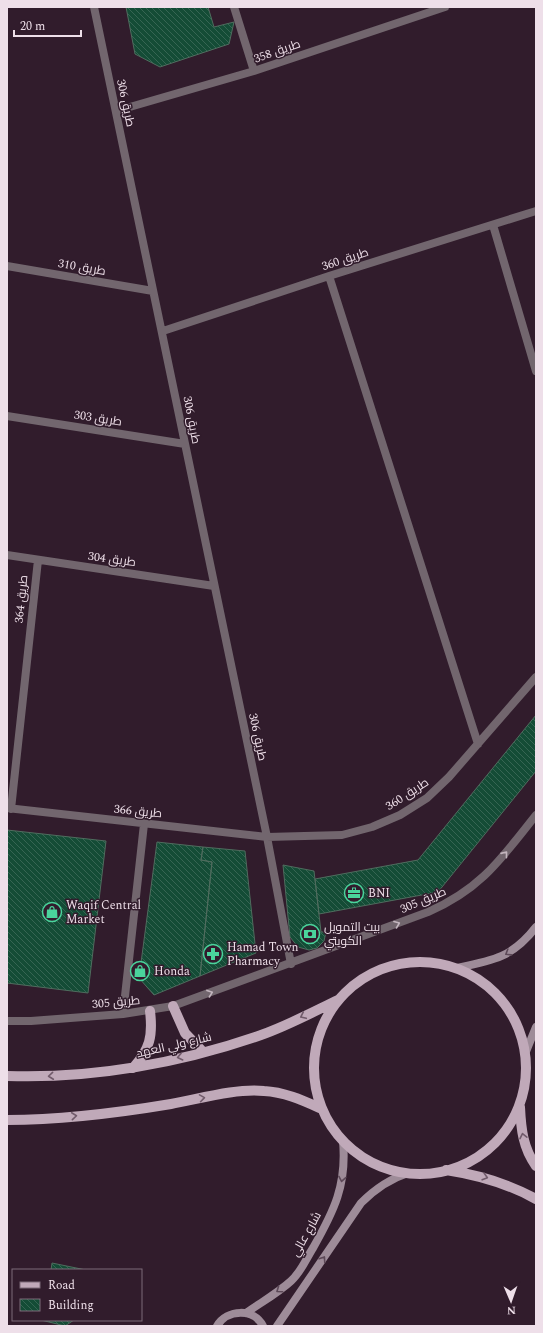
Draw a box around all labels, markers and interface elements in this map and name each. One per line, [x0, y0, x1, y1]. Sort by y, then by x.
scale bar [14, 12, 81, 38]
text: 20 m [20, 17, 45, 36]
street label: طريق 358 [251, 35, 303, 68]
street label: طريق 306 [111, 77, 140, 129]
street label: طريق 360 [319, 243, 371, 276]
street label: طريق 310 [56, 254, 107, 281]
street label: طريق 306 [178, 395, 205, 446]
street label: طريق 303 [73, 405, 123, 432]
street label: طريق 304 [87, 547, 137, 572]
street label: طريق 364 [10, 574, 33, 624]
street label: طريق 306 [243, 711, 272, 763]
street label: طريق 360 [382, 773, 433, 816]
street label: طريق 366 [113, 800, 163, 823]
one-way arrow [500, 852, 507, 859]
office icon: BNI [343, 882, 365, 904]
street label: طريق 305 [397, 882, 449, 919]
place label: BNI [368, 884, 390, 903]
place label: Waqif Central Market [66, 896, 141, 929]
shop icon: Waqif Central Market [41, 901, 63, 923]
place label: بيت التمويل الكويتي [324, 918, 380, 951]
one-way arrow [394, 920, 401, 928]
bank icon: بيت التمويل الكويتي [299, 923, 321, 945]
place label: Hamad Town Pharmacy [227, 938, 298, 971]
pharmacy icon: Hamad Town Pharmacy [202, 943, 224, 965]
one-way arrow [505, 948, 512, 955]
shop icon: Honda [129, 960, 151, 982]
place label: Honda [154, 962, 190, 981]
one-way arrow [206, 989, 213, 997]
street label: طريق 305 [91, 991, 141, 1014]
one-way arrow [299, 1011, 307, 1019]
street label: شارع ولي العهد [135, 1028, 214, 1063]
one-way arrow [177, 1053, 183, 1061]
one-way arrow [48, 1071, 54, 1080]
one-way arrow [199, 1094, 206, 1103]
one-way arrow [71, 1112, 77, 1121]
one-way arrow [519, 1132, 527, 1139]
one-way arrow [481, 1172, 488, 1181]
one-way arrow [338, 1176, 347, 1182]
street label: شارع عالي [286, 1208, 327, 1260]
one-way arrow [318, 1257, 325, 1264]
legend [12, 1269, 142, 1321]
text: Road [48, 1276, 75, 1295]
north arrow [491, 1281, 531, 1321]
one-way arrow [276, 1285, 283, 1293]
text: Building [48, 1296, 94, 1315]
text: N [507, 1302, 516, 1319]

